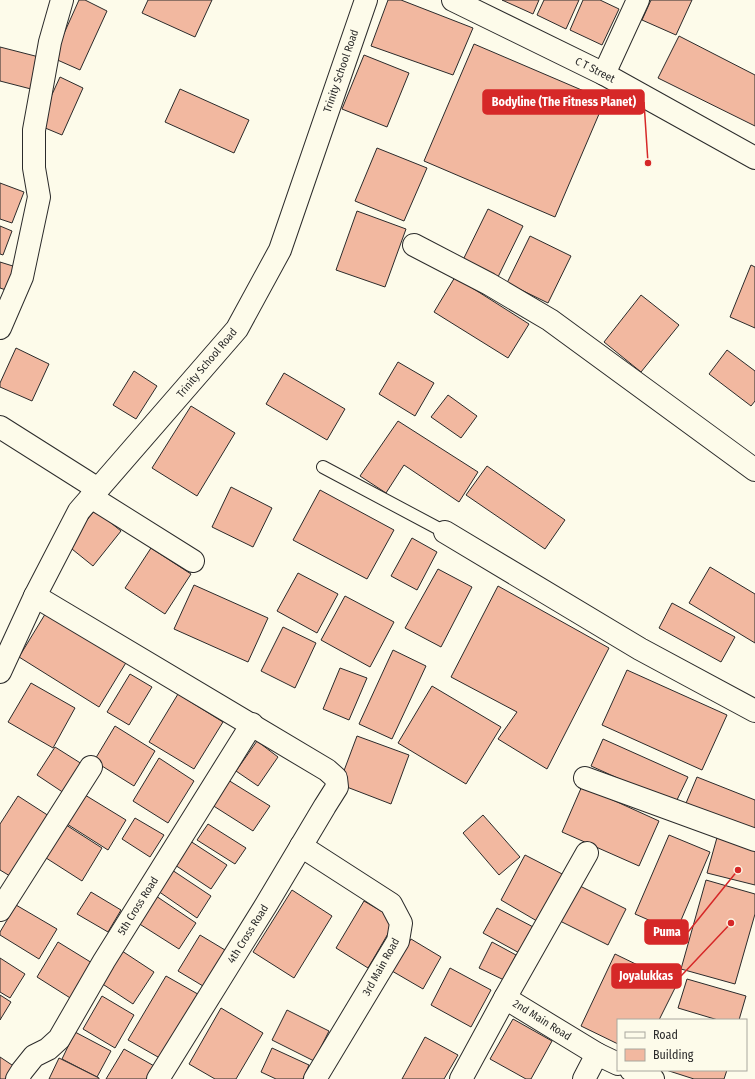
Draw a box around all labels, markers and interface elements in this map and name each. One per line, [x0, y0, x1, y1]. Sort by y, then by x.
street label: Trinity School Road [321, 28, 361, 114]
street label: C T Street [573, 54, 617, 86]
callout: Bodyline (The Fitness Planet) [483, 90, 644, 114]
text: Bodyline (The Fitness Planet) [492, 95, 637, 109]
street label: Trinity School Road [174, 326, 240, 400]
street label: 5th Cross Road [115, 874, 161, 938]
street label: 4th Cross Road [225, 902, 271, 966]
callout: Puma [645, 920, 688, 944]
text: Puma [653, 925, 681, 939]
street label: 3rd Main Road [360, 936, 402, 998]
callout: Joyalukkas [612, 964, 681, 988]
text: Joyalukkas [618, 969, 674, 983]
street label: 2nd Main Road [510, 997, 574, 1043]
legend [617, 1019, 747, 1071]
text: Road [653, 1028, 678, 1042]
text: Building [653, 1048, 694, 1062]

